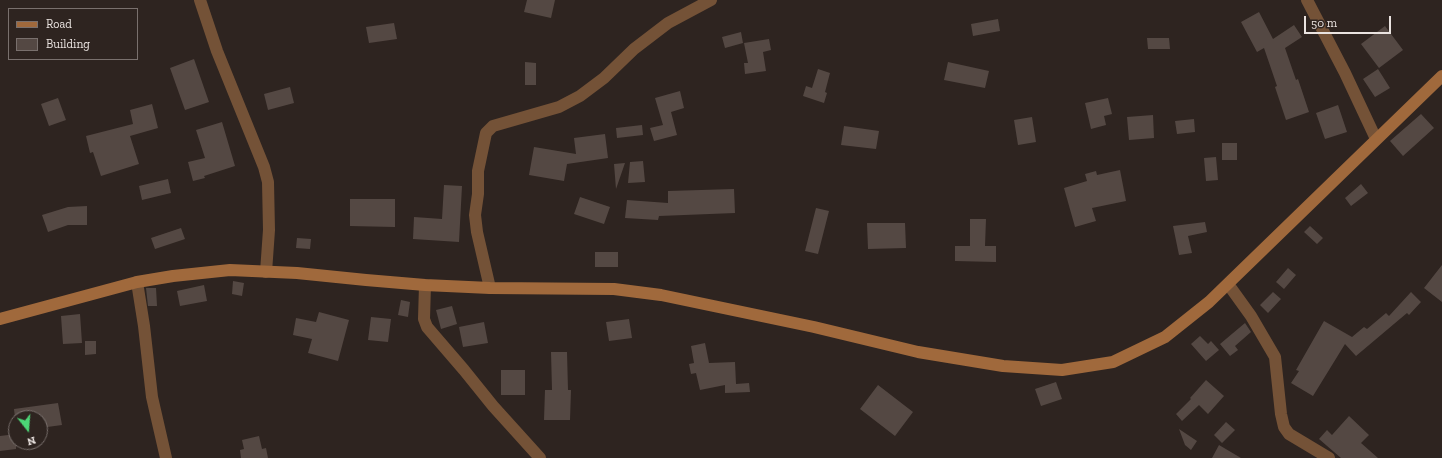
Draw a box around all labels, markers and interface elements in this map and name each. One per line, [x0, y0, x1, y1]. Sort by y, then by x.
legend [8, 8, 138, 60]
scale bar [1306, 8, 1393, 34]
text: 50 m [1311, 16, 1337, 30]
text: Road [46, 17, 72, 31]
text: Building [46, 37, 90, 51]
north arrow [8, 410, 48, 450]
text: N [25, 434, 37, 448]

